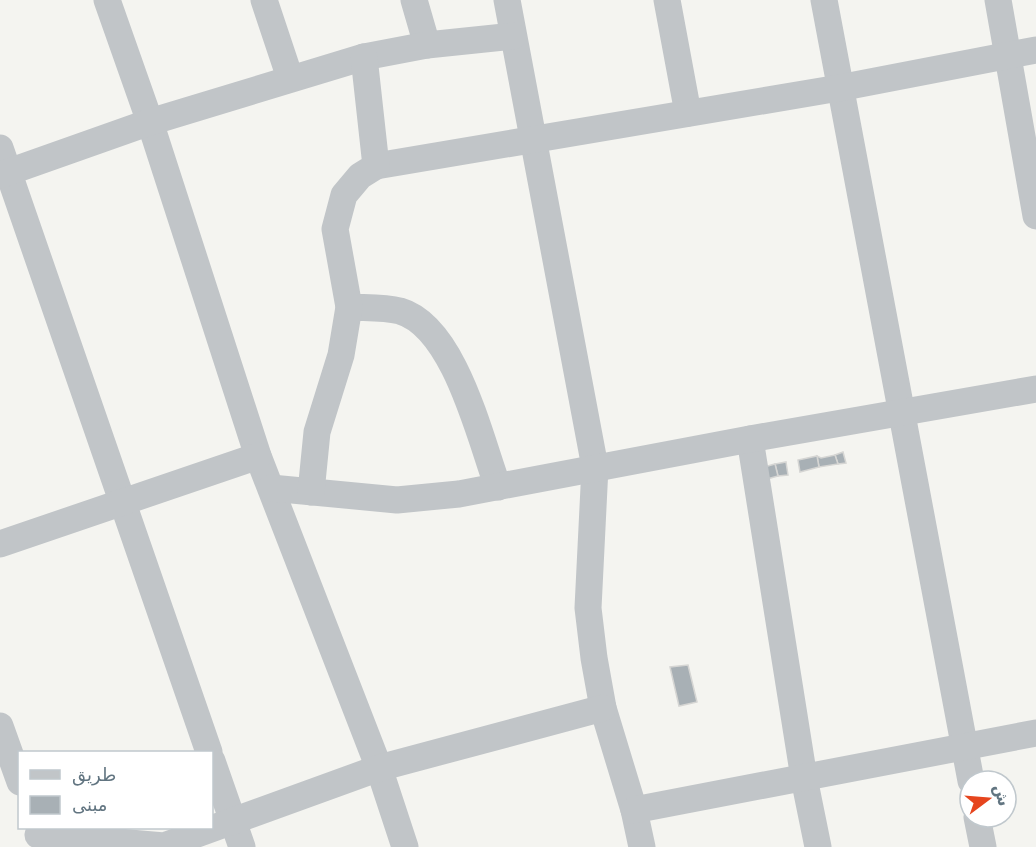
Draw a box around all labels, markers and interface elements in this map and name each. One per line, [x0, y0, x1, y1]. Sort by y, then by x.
legend [18, 751, 213, 829]
text: طريق [72, 764, 116, 786]
north arrow [958, 769, 1018, 829]
text: ش [990, 782, 1014, 808]
text: مبنى [72, 794, 108, 815]

